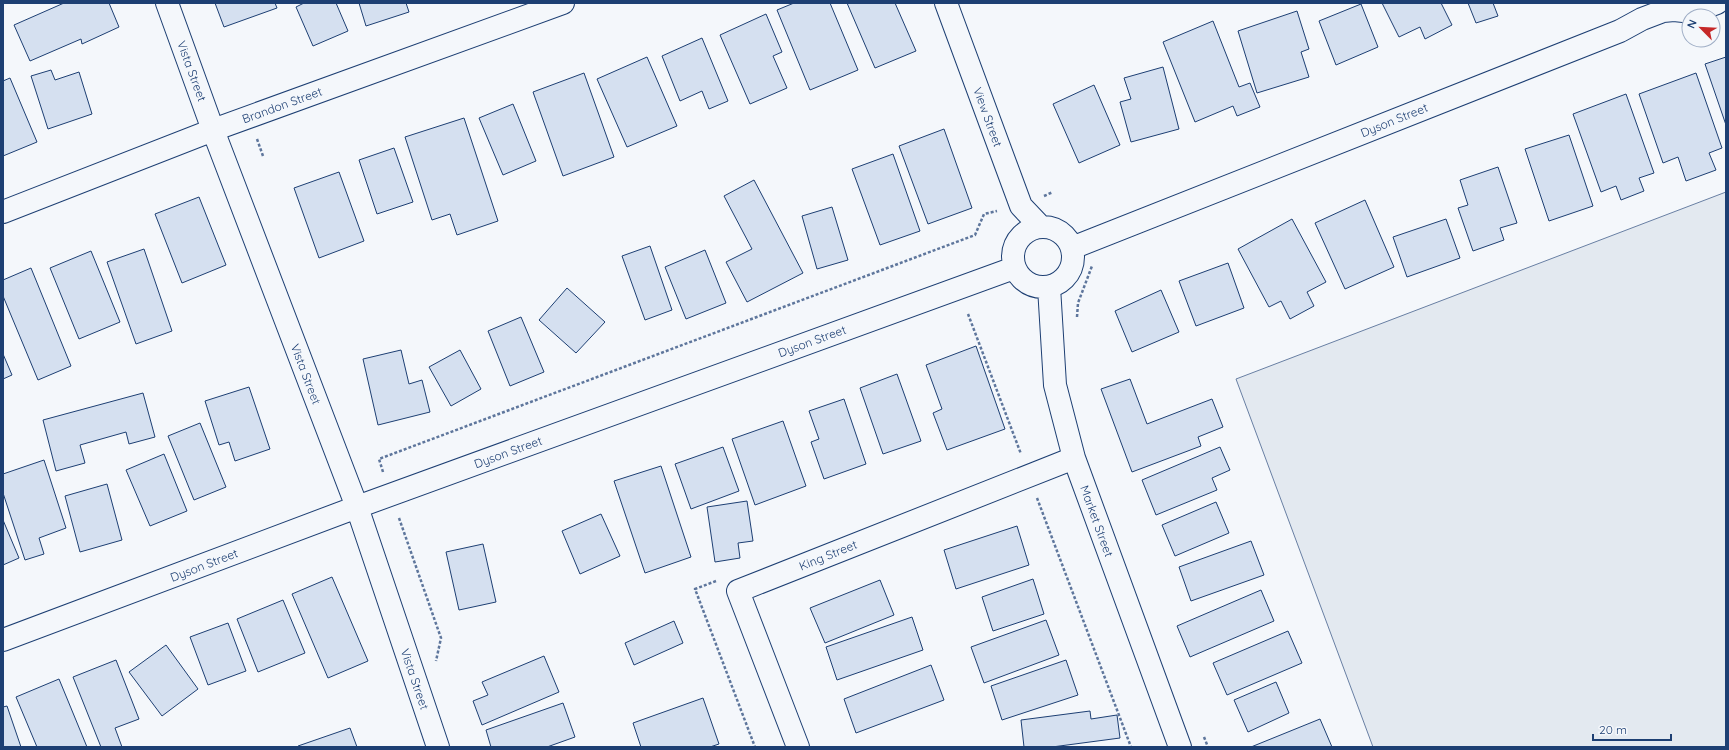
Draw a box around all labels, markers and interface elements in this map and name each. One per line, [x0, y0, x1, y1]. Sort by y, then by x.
north arrow [1681, 8, 1721, 48]
text: N [1684, 17, 1700, 30]
street label: Vista Street [174, 39, 210, 103]
street label: Brandon Street [240, 84, 324, 126]
street label: View Street [970, 85, 1006, 149]
street label: Dyson Street [1358, 100, 1430, 140]
street label: Dyson Street [776, 322, 848, 360]
street label: Vista Street [288, 342, 324, 406]
street label: Dyson Street [472, 433, 544, 471]
street label: Market Street [1077, 483, 1117, 559]
street label: King Street [797, 537, 859, 573]
street label: Dyson Street [168, 545, 240, 585]
street label: Vista Street [398, 646, 432, 712]
scale bar [1593, 716, 1671, 742]
text: 20 m [1599, 722, 1627, 737]

